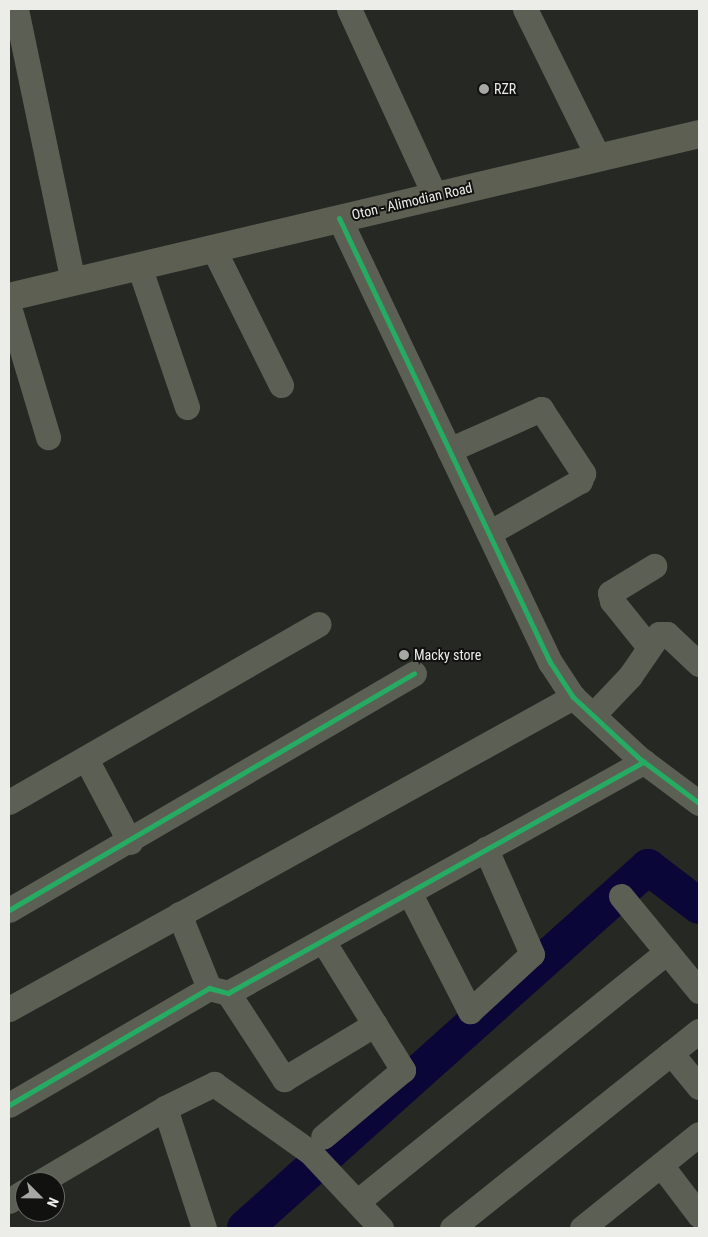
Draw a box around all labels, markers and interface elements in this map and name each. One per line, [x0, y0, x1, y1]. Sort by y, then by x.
place label: RZR [494, 81, 516, 97]
marker: RZR [478, 83, 490, 95]
street label: Oton - Alimodian Road [350, 179, 474, 223]
place label: Macky store [414, 647, 481, 663]
marker: Macky store [398, 649, 410, 661]
north arrow [15, 1172, 65, 1222]
text: N [44, 1195, 62, 1210]

